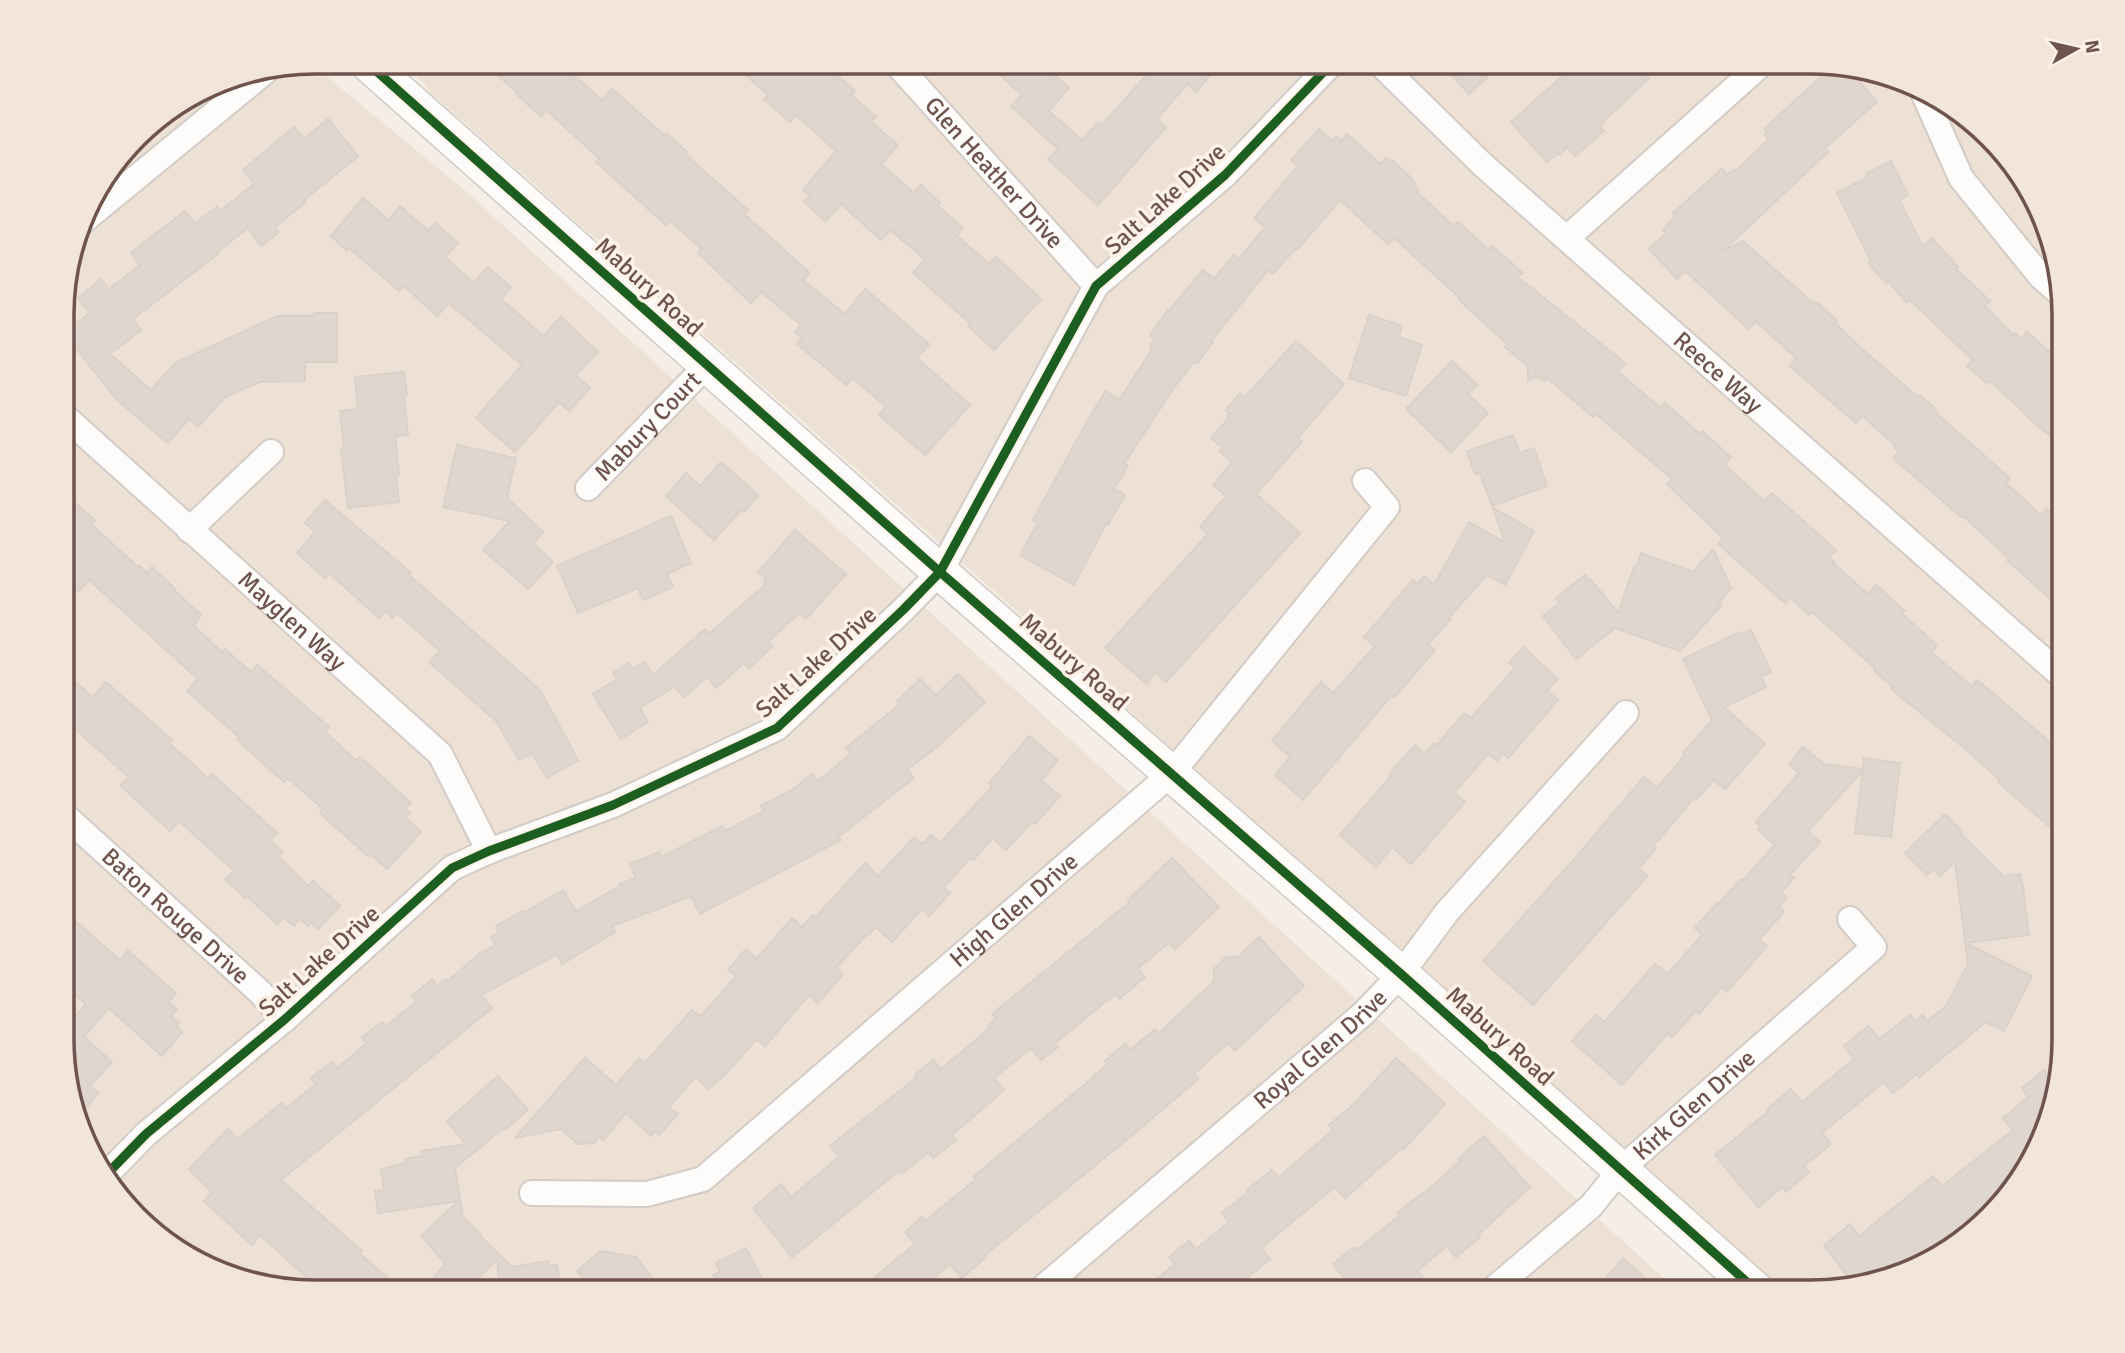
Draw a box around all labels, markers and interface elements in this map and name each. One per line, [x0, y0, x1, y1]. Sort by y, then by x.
north arrow [2041, 14, 2111, 84]
text: N [2079, 39, 2105, 55]
street label: Glen Heather Drive [918, 90, 1070, 255]
street label: Salt Lake Drive [1098, 137, 1232, 261]
street label: Mabury Road [589, 231, 709, 343]
street label: Reece Way [1667, 325, 1769, 420]
street label: Mabury Court [588, 365, 708, 487]
street label: Mayglen Way [232, 565, 352, 677]
street label: Salt Lake Drive [749, 600, 883, 724]
street label: Mabury Road [1013, 607, 1135, 717]
street label: Baton Rouge Drive [96, 841, 256, 990]
street label: High Glen Drive [943, 846, 1084, 974]
street label: Salt Lake Drive [252, 899, 386, 1023]
street label: Mabury Road [1440, 980, 1560, 1092]
street label: Royal Glen Drive [1247, 983, 1394, 1116]
street label: Kirk Glen Drive [1626, 1043, 1762, 1167]

